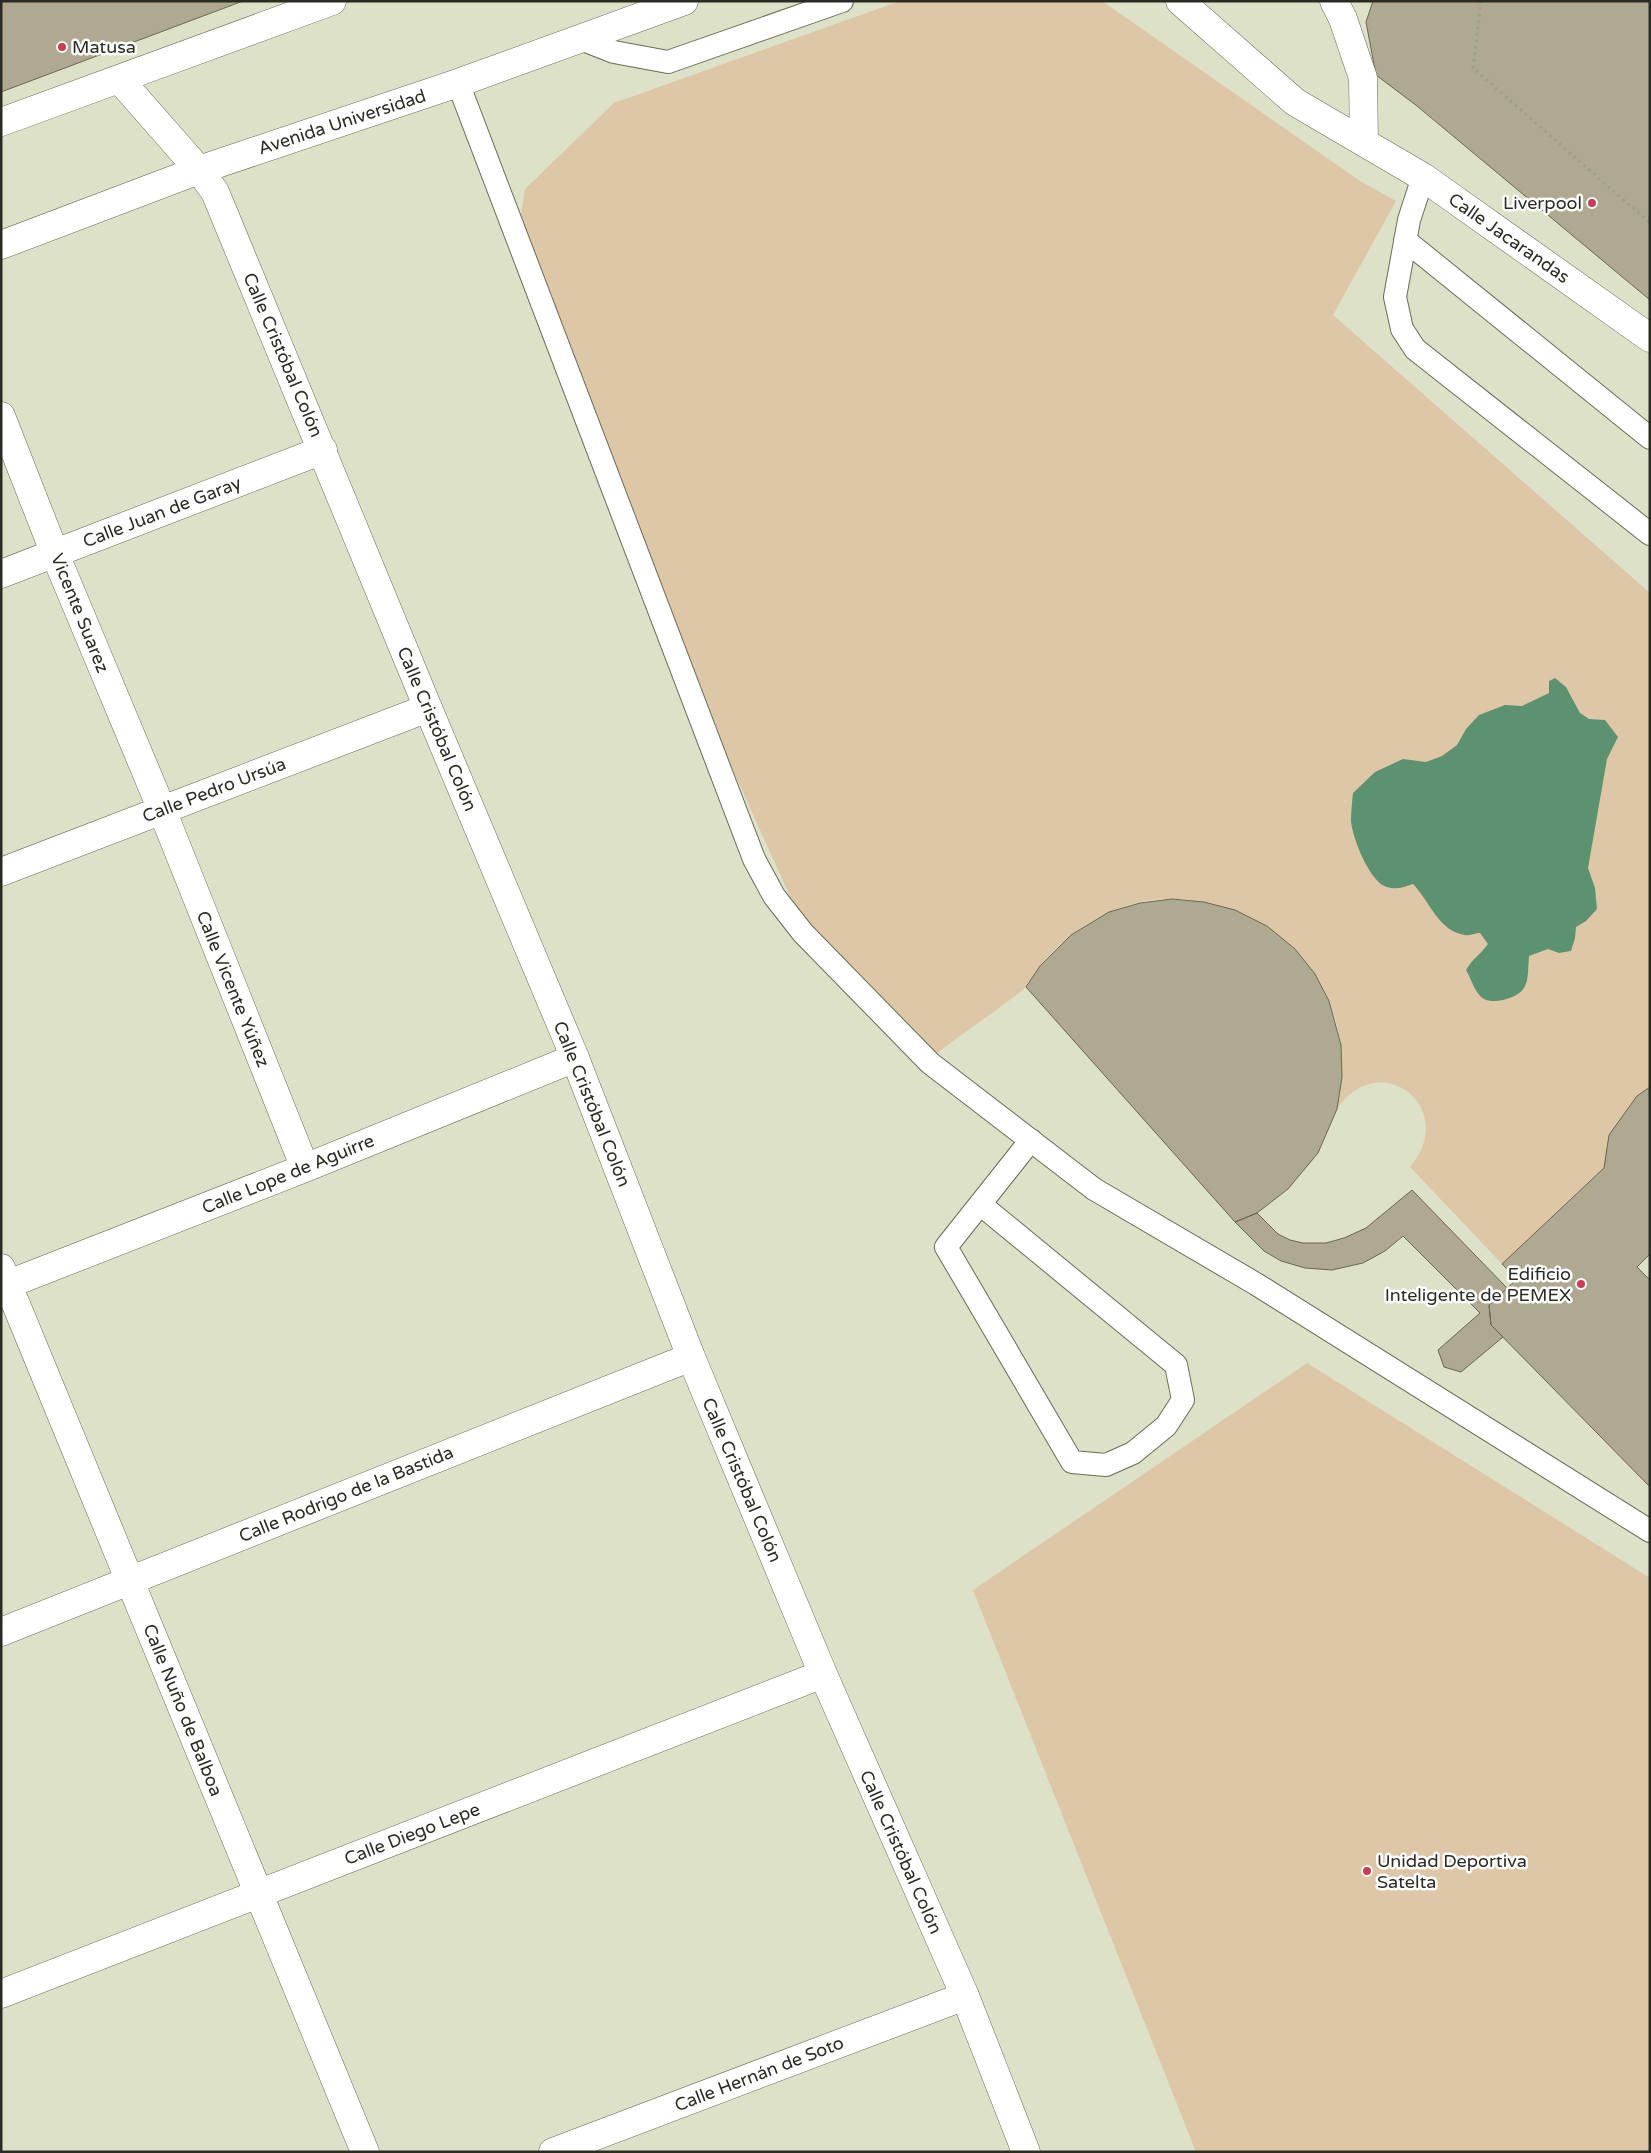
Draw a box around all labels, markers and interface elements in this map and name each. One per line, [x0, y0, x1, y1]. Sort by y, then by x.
place label: Matusa [72, 36, 136, 58]
marker: Matusa [56, 41, 68, 53]
street label: Avenida Universidad [255, 84, 429, 160]
street label: Calle Jacarandas [1444, 188, 1574, 288]
place label: Liverpool [1503, 192, 1582, 214]
marker: Liverpool [1586, 197, 1598, 209]
street label: Calle Cristóbal Colón [238, 269, 328, 441]
street label: Calle Juan de Garay [80, 472, 245, 552]
street label: Vicente Suarez [46, 550, 114, 676]
street label: Calle Cristóbal Colón [392, 643, 482, 815]
street label: Calle Pedro Ursúa [139, 752, 289, 828]
street label: Calle Vicente Yúñez [192, 908, 274, 1070]
street label: Calle Cristóbal Colón [549, 1018, 635, 1190]
street label: Calle Lope de Aguirre [199, 1129, 377, 1219]
place label: Edificio Inteligente de PEMEX [1385, 1263, 1571, 1306]
marker: Edificio Inteligente de PEMEX [1575, 1278, 1587, 1290]
street label: Calle Cristóbal Colón [697, 1394, 787, 1566]
street label: Calle Rodrigo de la Bastida [236, 1441, 456, 1547]
street label: Calle Nuño de Balboa [138, 1621, 228, 1799]
street label: Calle Cristóbal Colón [855, 1767, 947, 1937]
street label: Calle Diego Lepe [341, 1798, 483, 1870]
place label: Unidad Deportiva Satelta [1377, 1850, 1527, 1893]
marker: Unidad Deportiva Satelta [1361, 1865, 1373, 1877]
street label: Calle Hernán de Soto [671, 2032, 847, 2116]

